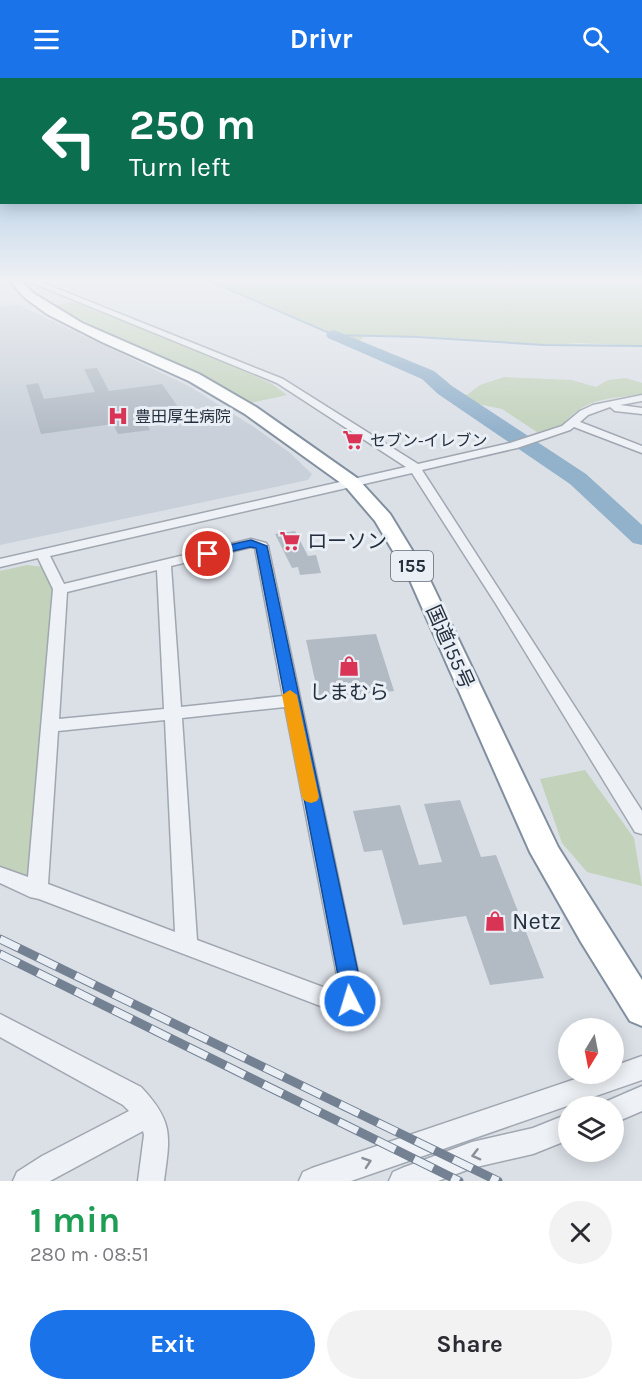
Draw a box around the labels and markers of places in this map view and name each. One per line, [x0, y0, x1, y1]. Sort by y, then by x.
hospital icon: 豊田厚生病院 [106, 404, 130, 428]
place label: 豊田厚生病院 [135, 407, 231, 426]
supermarket icon: セブン-イレブン [341, 428, 365, 452]
place label: セブン-イレブン [370, 431, 488, 450]
pin [182, 528, 233, 579]
supermarket icon: ローソン [278, 529, 302, 553]
place label: ローソン [307, 530, 387, 553]
shop icon: しまむら [337, 654, 361, 678]
place label: しまむら [309, 681, 389, 704]
place label: Netz [512, 907, 561, 935]
shop icon: Netz [483, 909, 507, 933]

